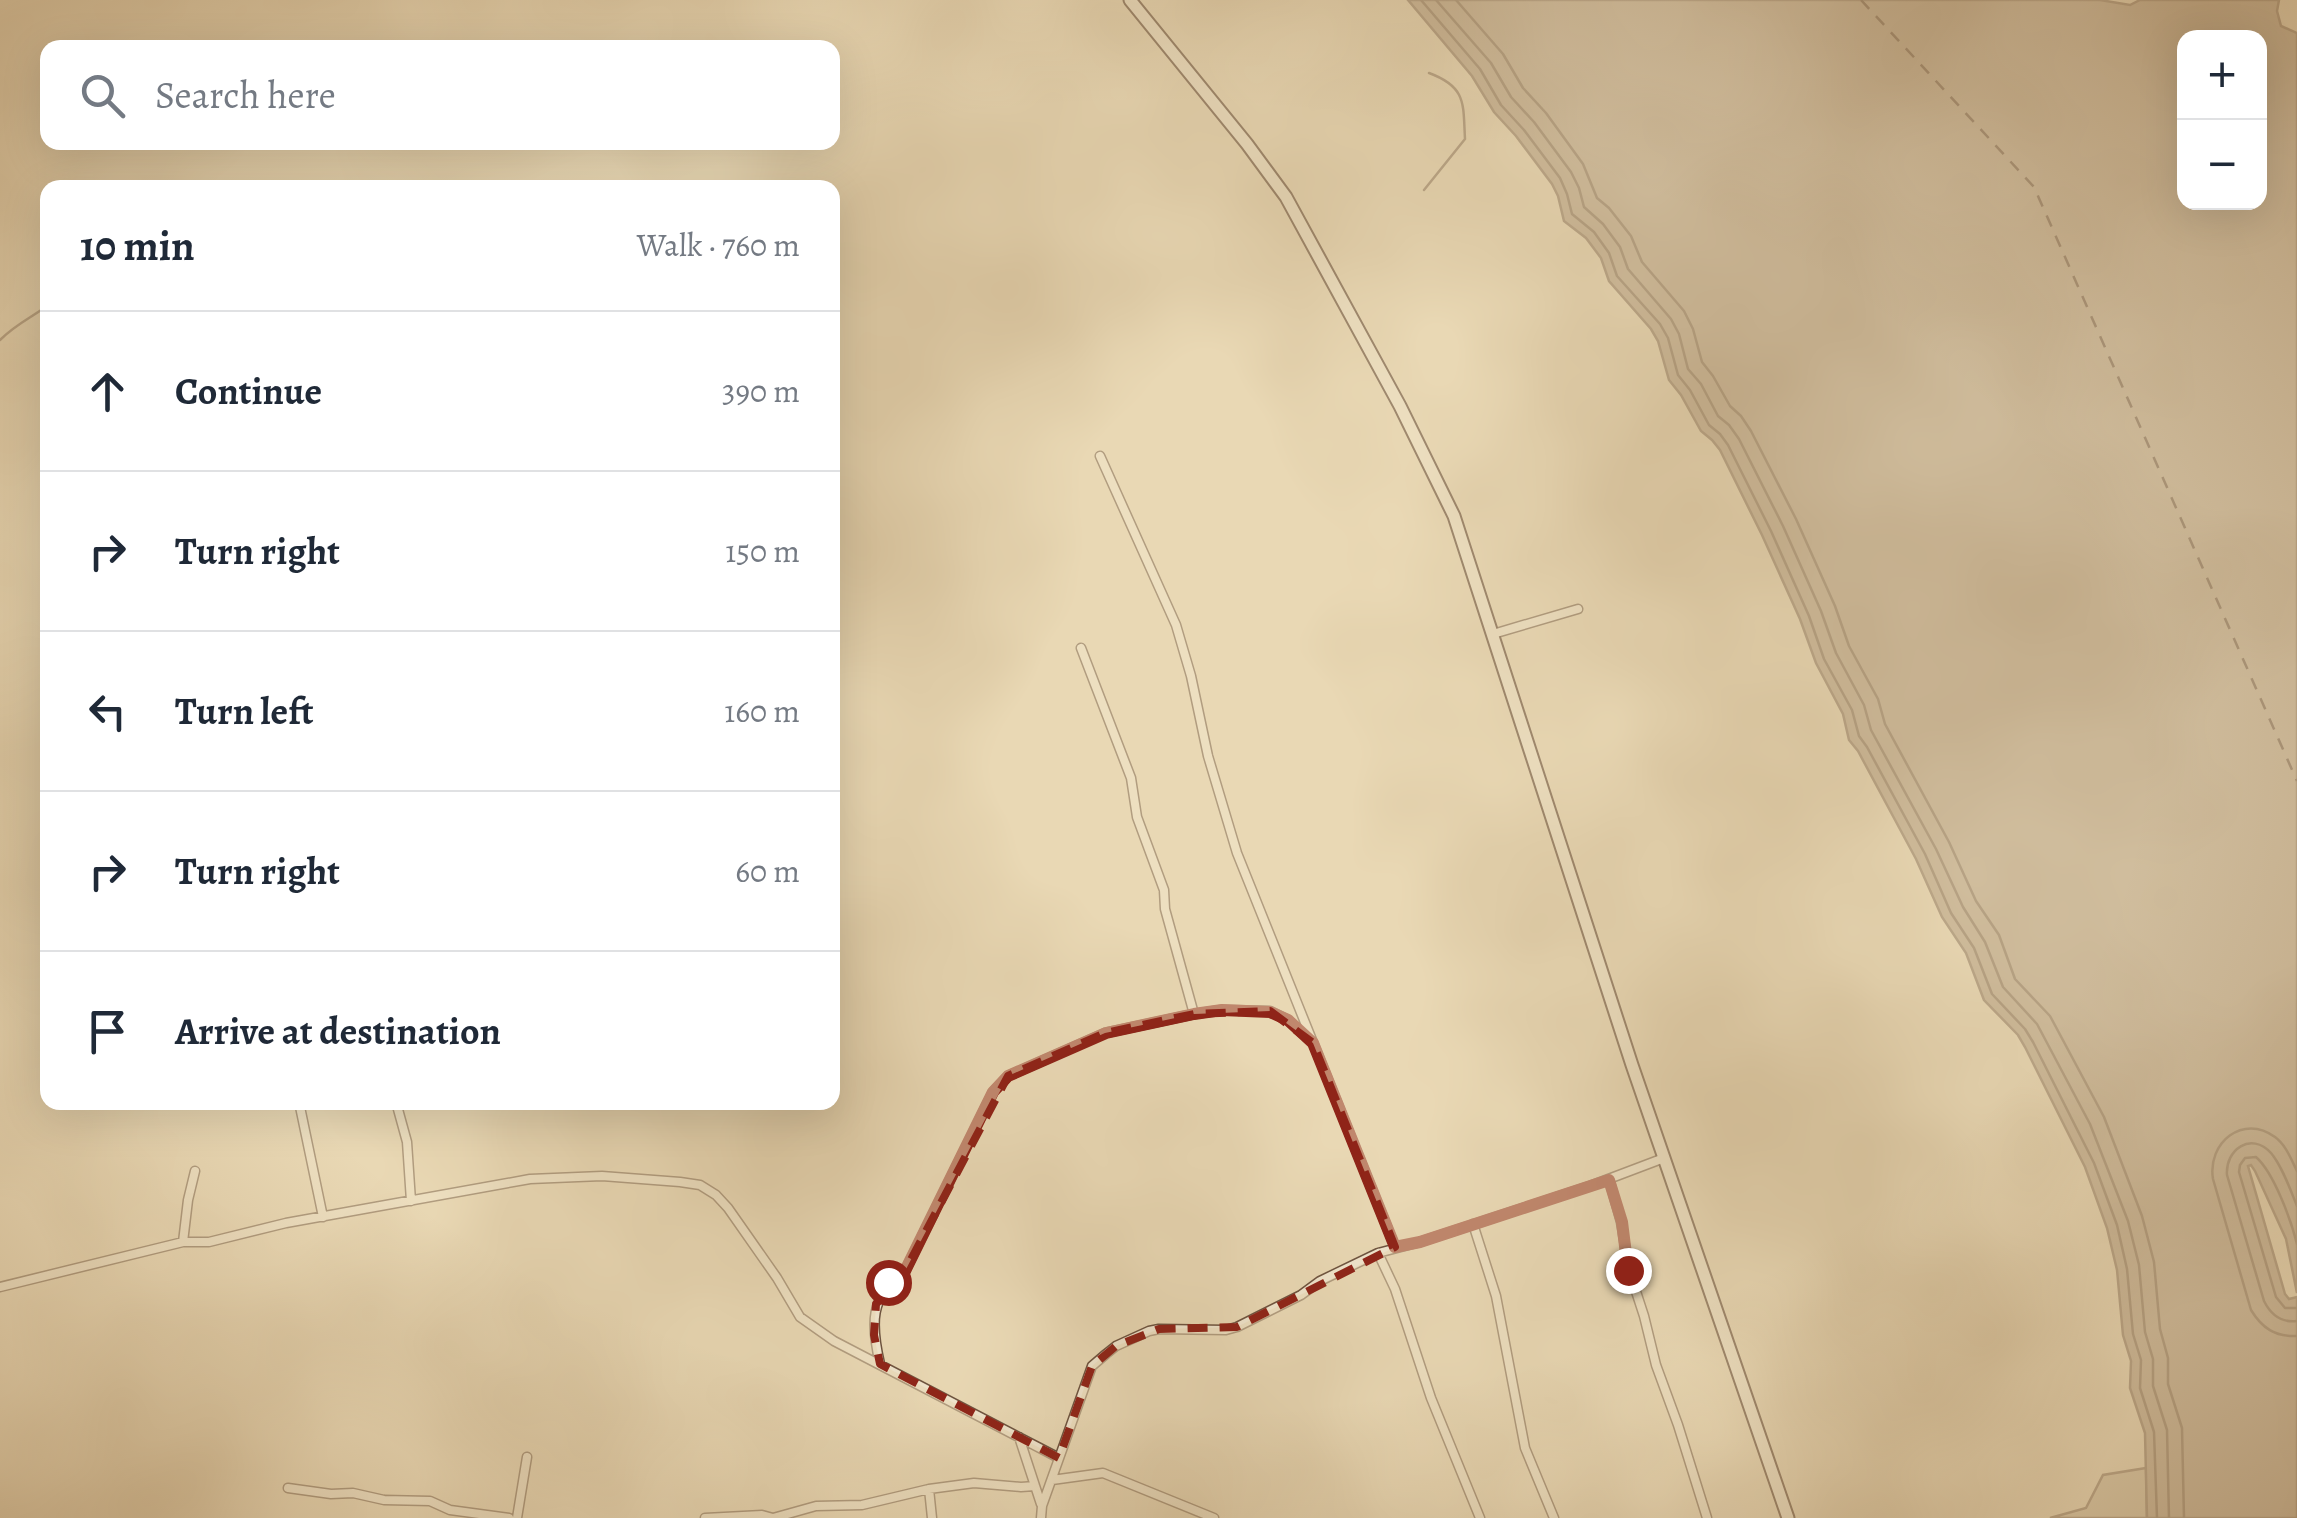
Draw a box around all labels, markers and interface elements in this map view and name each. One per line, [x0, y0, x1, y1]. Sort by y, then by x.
map controls [2177, 30, 2267, 210]
button: + [2177, 30, 2267, 120]
search box [40, 40, 840, 150]
icon: search [75, 68, 130, 123]
text: Search here [155, 69, 336, 121]
button: − [2177, 120, 2267, 210]
text: 10 min [80, 217, 195, 274]
text: Walk · 760 m [637, 223, 800, 267]
icon: ahead [80, 364, 135, 419]
text: Continue [175, 365, 322, 417]
text: 390 m [722, 369, 800, 413]
icon: right [80, 524, 135, 579]
text: Turn right [175, 525, 340, 577]
text: 150 m [725, 529, 800, 573]
icon: left [80, 684, 135, 739]
text: Turn left [175, 685, 314, 737]
text: 160 m [724, 689, 800, 733]
icon: right [80, 844, 135, 899]
text: Turn right [175, 845, 340, 897]
text: 60 m [735, 849, 800, 893]
icon: arrive [80, 1004, 135, 1059]
text: Arrive at destination [175, 1005, 501, 1057]
route end [1606, 1248, 1652, 1294]
route start [866, 1260, 912, 1306]

